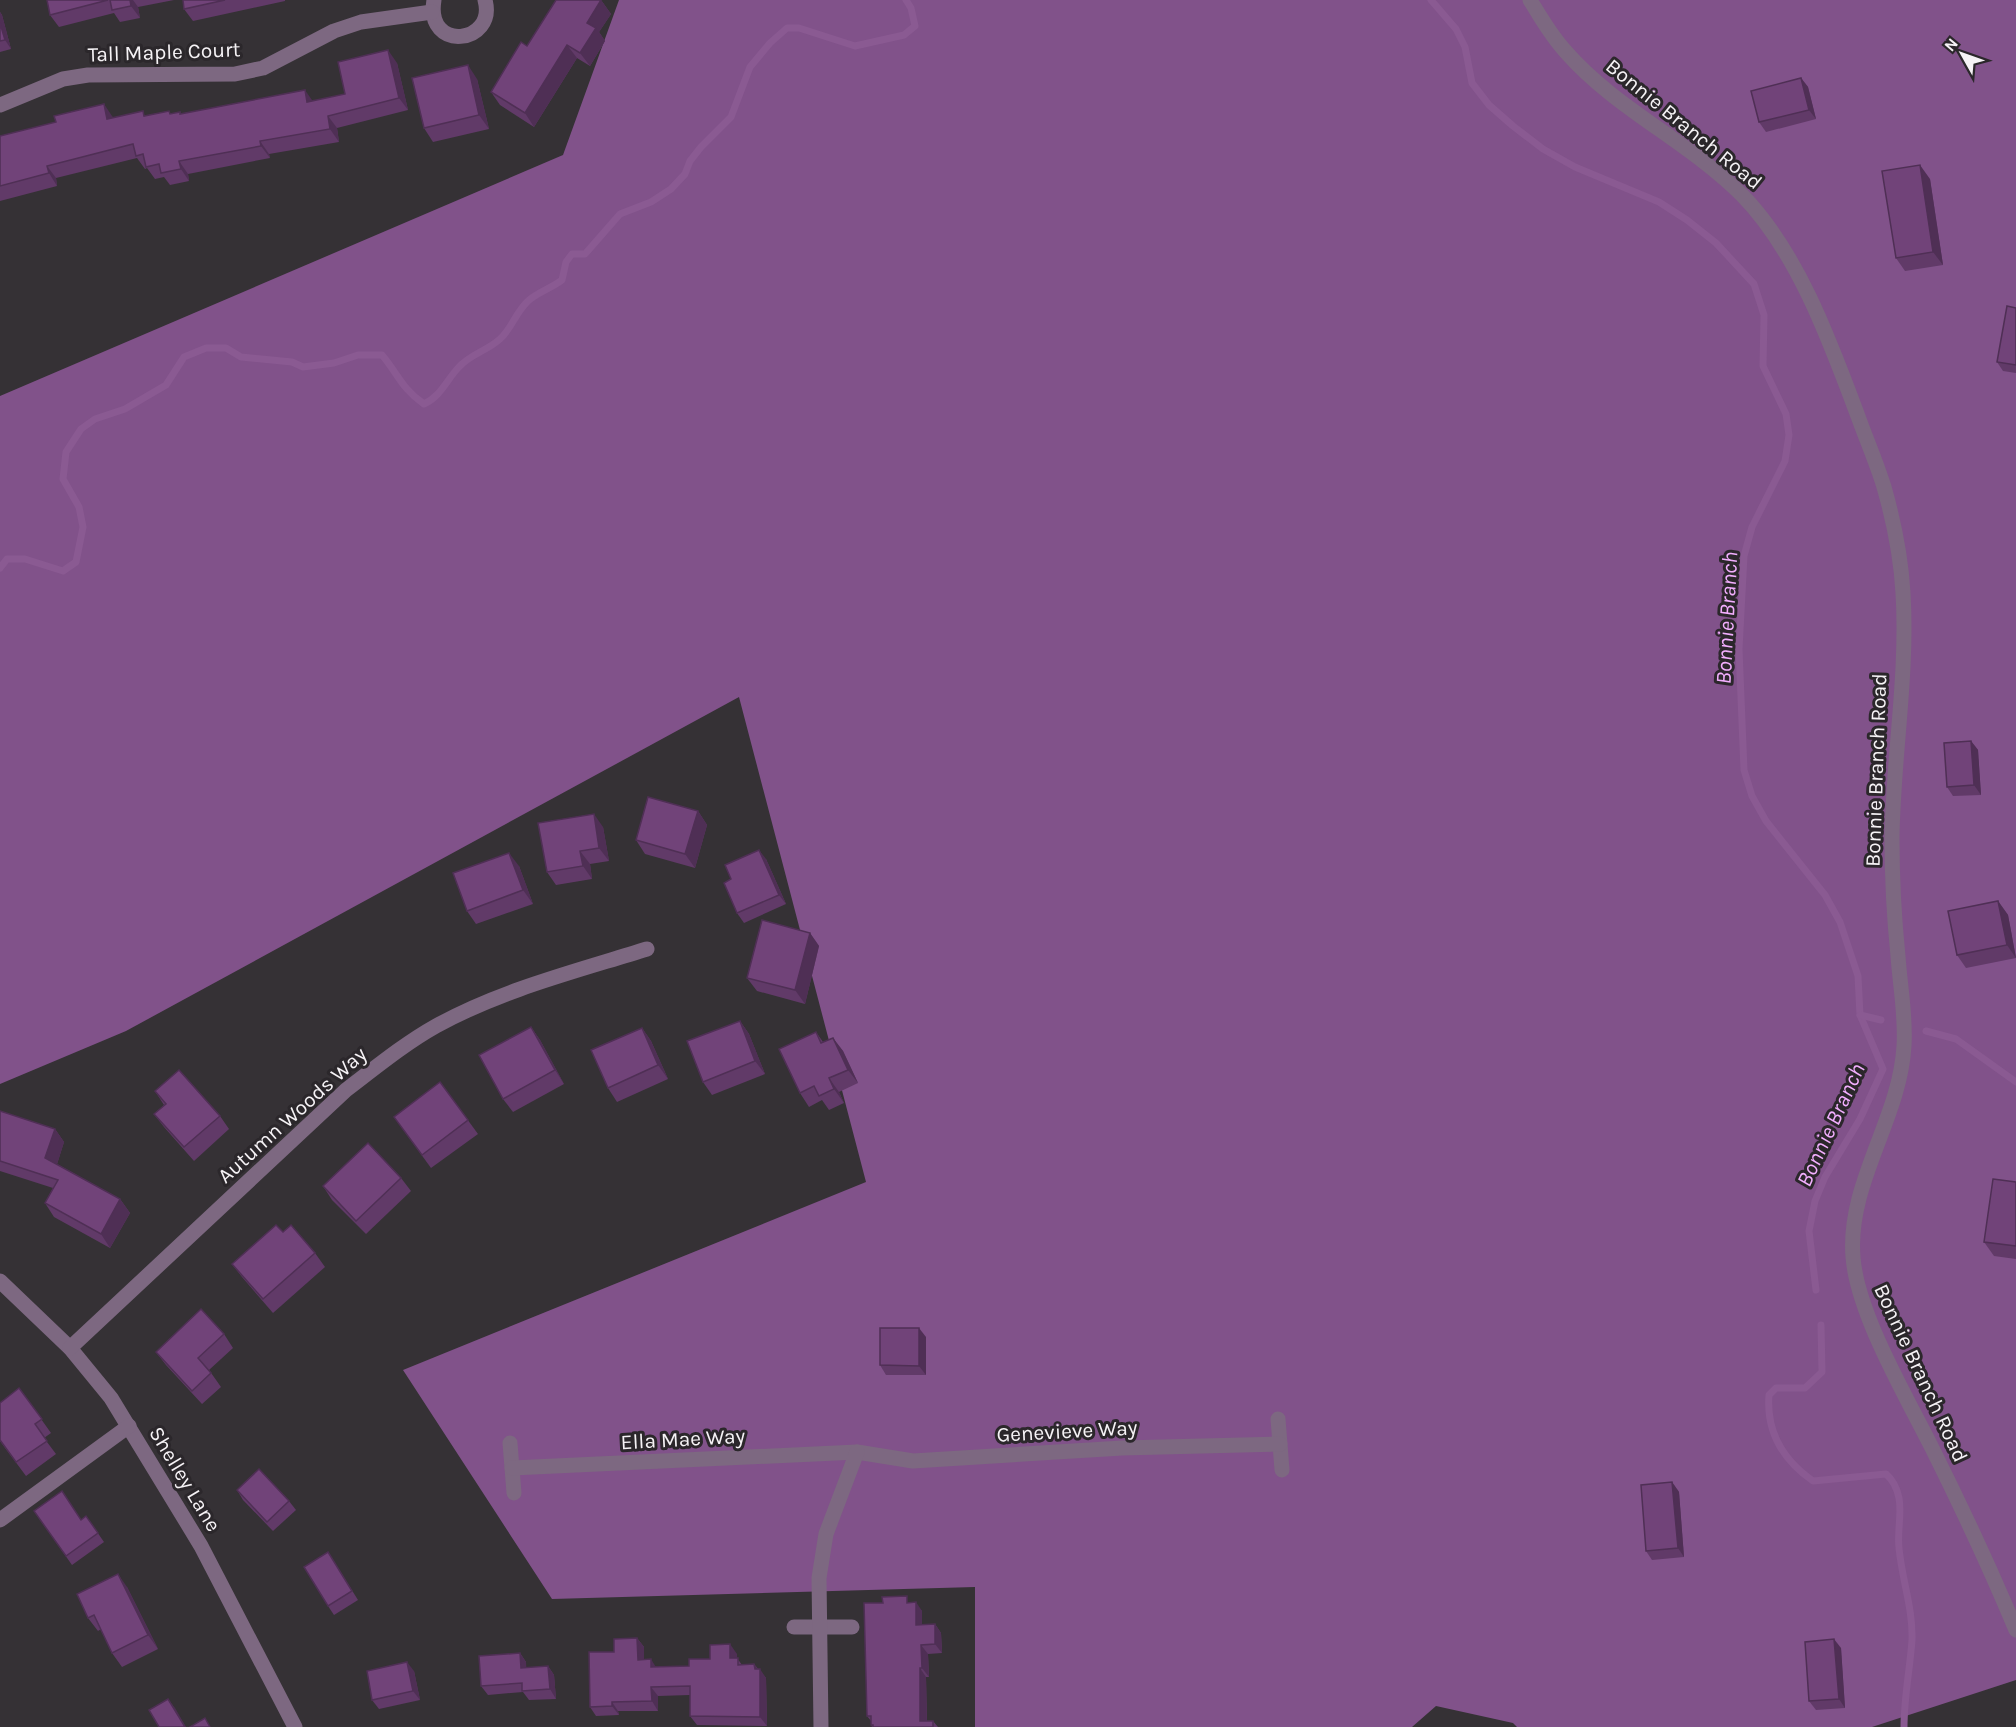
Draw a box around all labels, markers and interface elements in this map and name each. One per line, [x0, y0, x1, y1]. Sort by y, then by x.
north arrow [1932, 24, 1992, 84]
text: N [1940, 34, 1962, 55]
street label: Tall Maple Court [87, 37, 241, 67]
street label: Bonnie Branch Road [1601, 54, 1767, 194]
water label: Bonnie Branch [1711, 551, 1743, 685]
street label: Bonnie Branch Road [1861, 673, 1891, 867]
street label: Autumn Woods Way [213, 1042, 371, 1188]
water label: Bonnie Branch [1791, 1059, 1871, 1191]
street label: Bonnie Branch Road [1869, 1280, 1973, 1466]
street label: Genevieve Way [996, 1415, 1138, 1447]
street label: Shelley Lane [144, 1422, 226, 1536]
street label: Ella Mae Way [620, 1424, 746, 1454]

